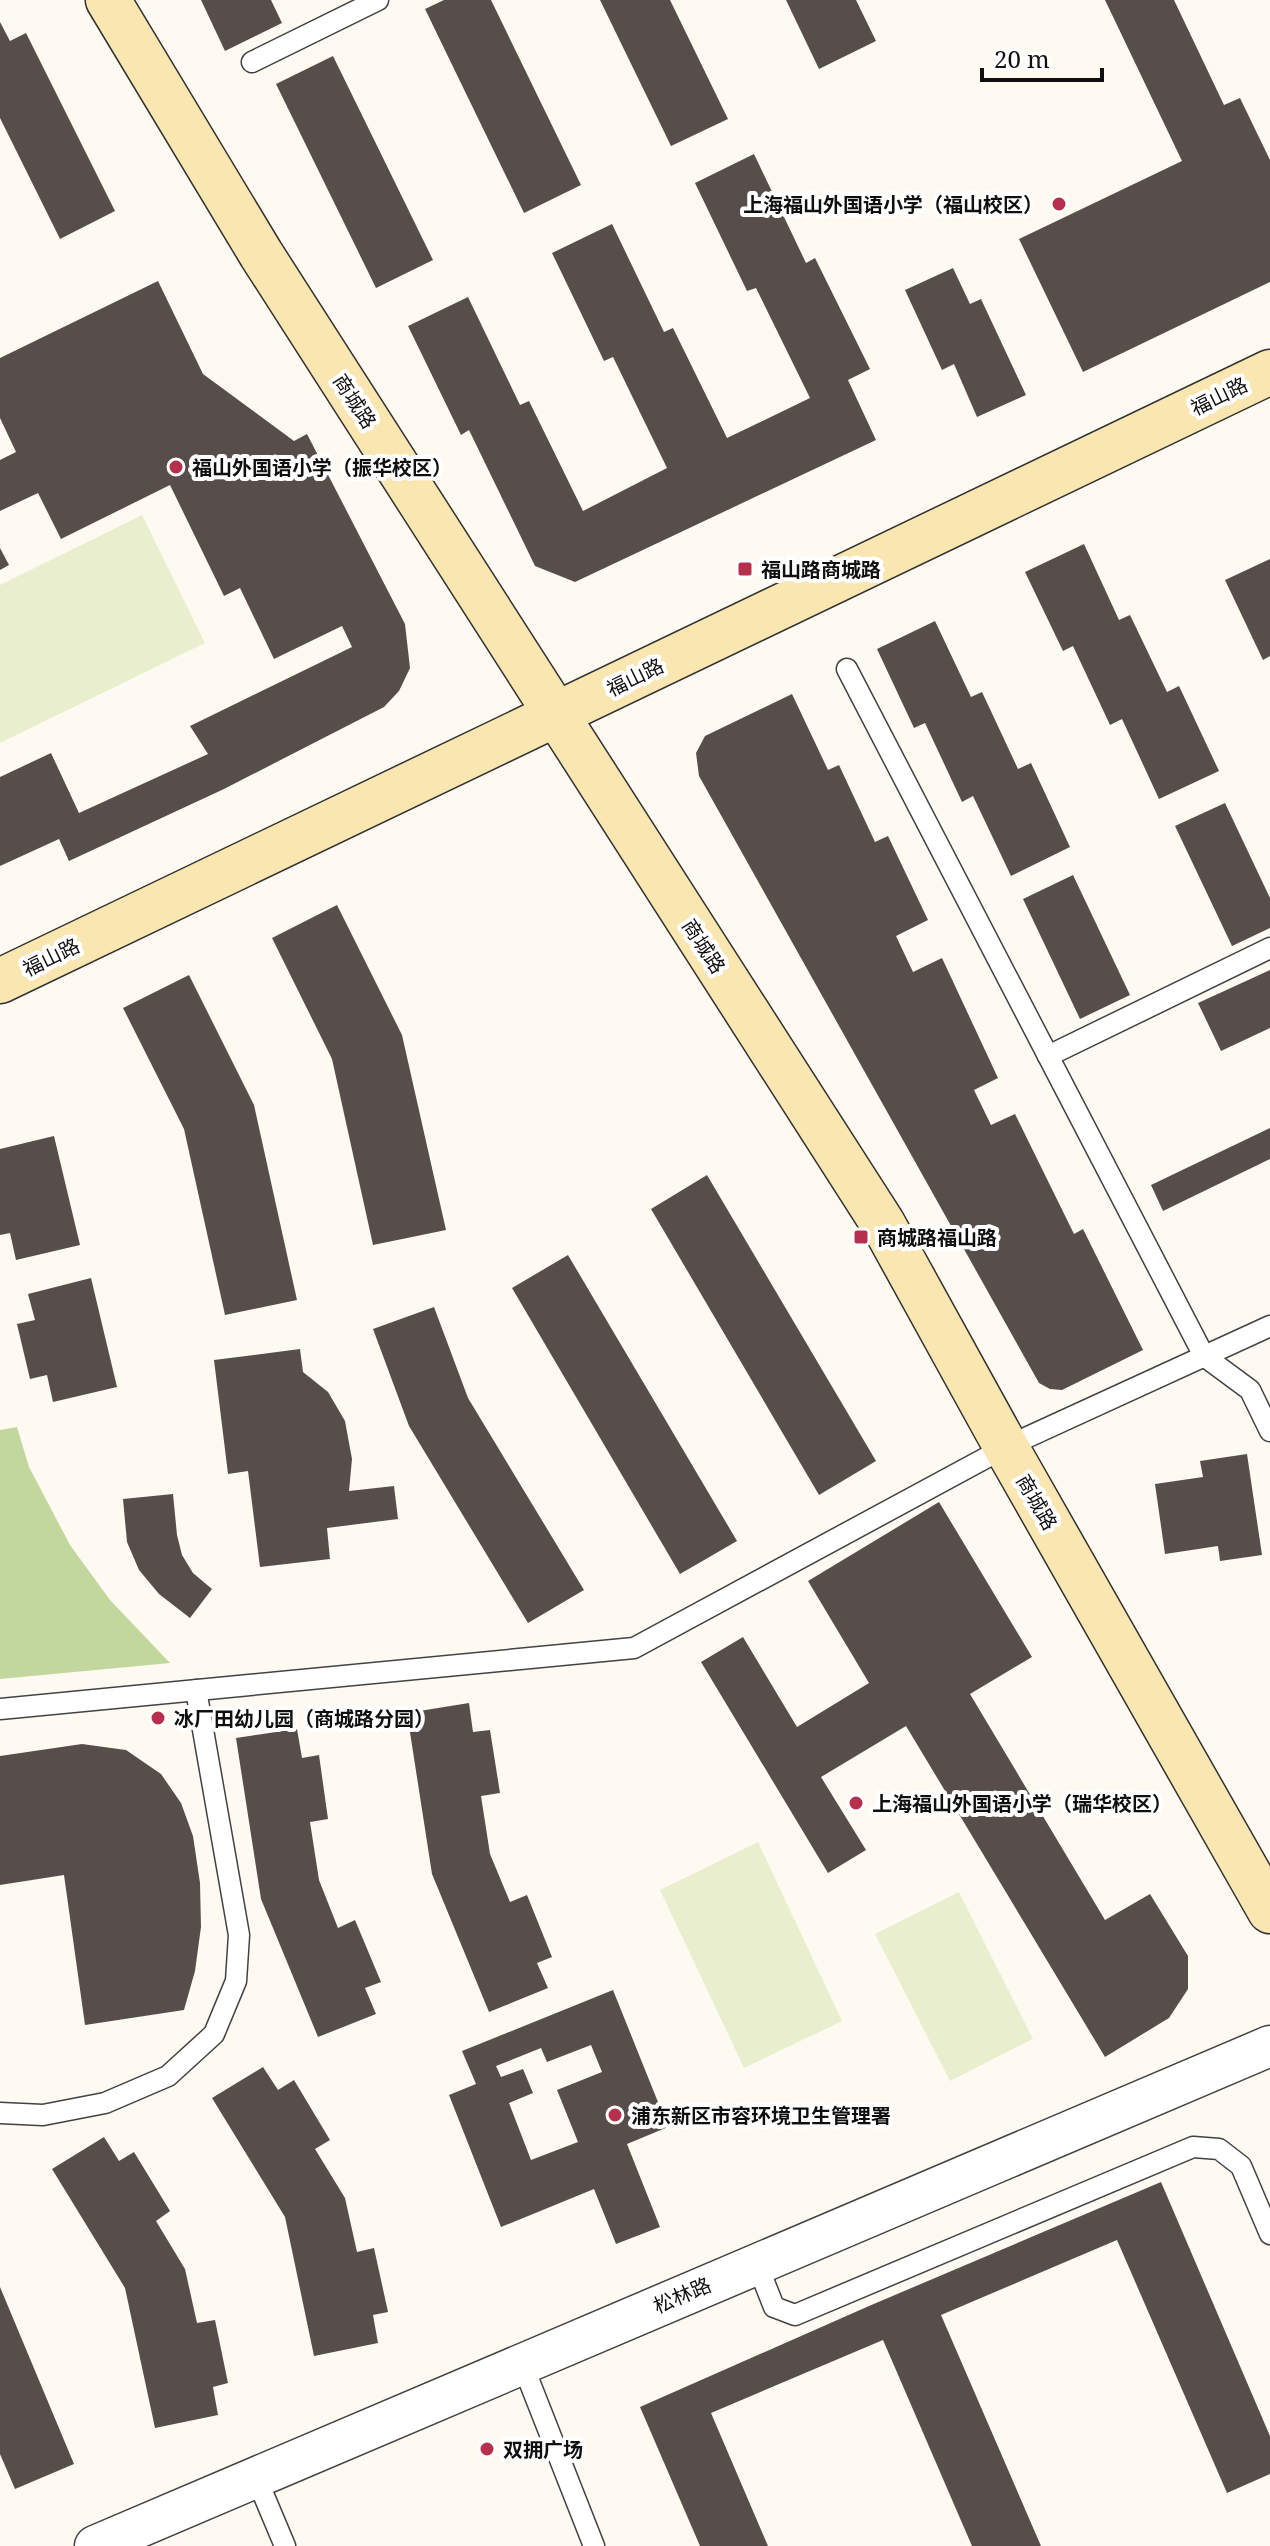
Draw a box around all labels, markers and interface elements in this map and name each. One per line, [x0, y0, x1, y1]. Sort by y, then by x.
scale bar [982, 32, 1102, 82]
text: 20 m [994, 42, 1050, 75]
place label: 上海福山外国语小学（福山校区） [743, 191, 1043, 218]
marker: 上海福山外国语小学（福山校区） [1050, 195, 1068, 213]
street label: 商城路 [327, 368, 383, 434]
street label: 福山路 [1186, 371, 1252, 421]
place label: 福山外国语小学（振华校区） [192, 454, 452, 481]
marker: 福山外国语小学（振华校区） [167, 458, 185, 476]
place label: 福山路商城路 [761, 556, 881, 583]
marker: 福山路商城路 [736, 560, 754, 578]
street label: 福山路 [602, 652, 668, 702]
street label: 商城路 [676, 913, 732, 979]
street label: 福山路 [18, 932, 84, 982]
place label: 商城路福山路 [877, 1224, 997, 1251]
marker: 商城路福山路 [852, 1228, 870, 1246]
street label: 商城路 [1010, 1469, 1064, 1535]
place label: 冰厂田幼儿园（商城路分园） [174, 1705, 434, 1732]
marker: 冰厂田幼儿园（商城路分园） [149, 1709, 167, 1727]
place label: 上海福山外国语小学（瑞华校区） [872, 1790, 1172, 1817]
marker: 上海福山外国语小学（瑞华校区） [847, 1794, 865, 1812]
place label: 浦东新区市容环境卫生管理署 [631, 2102, 891, 2129]
marker: 浦东新区市容环境卫生管理署 [606, 2106, 624, 2124]
street label: 松林路 [649, 2271, 715, 2319]
place label: 双拥广场 [503, 2436, 583, 2463]
marker: 双拥广场 [478, 2440, 496, 2458]

